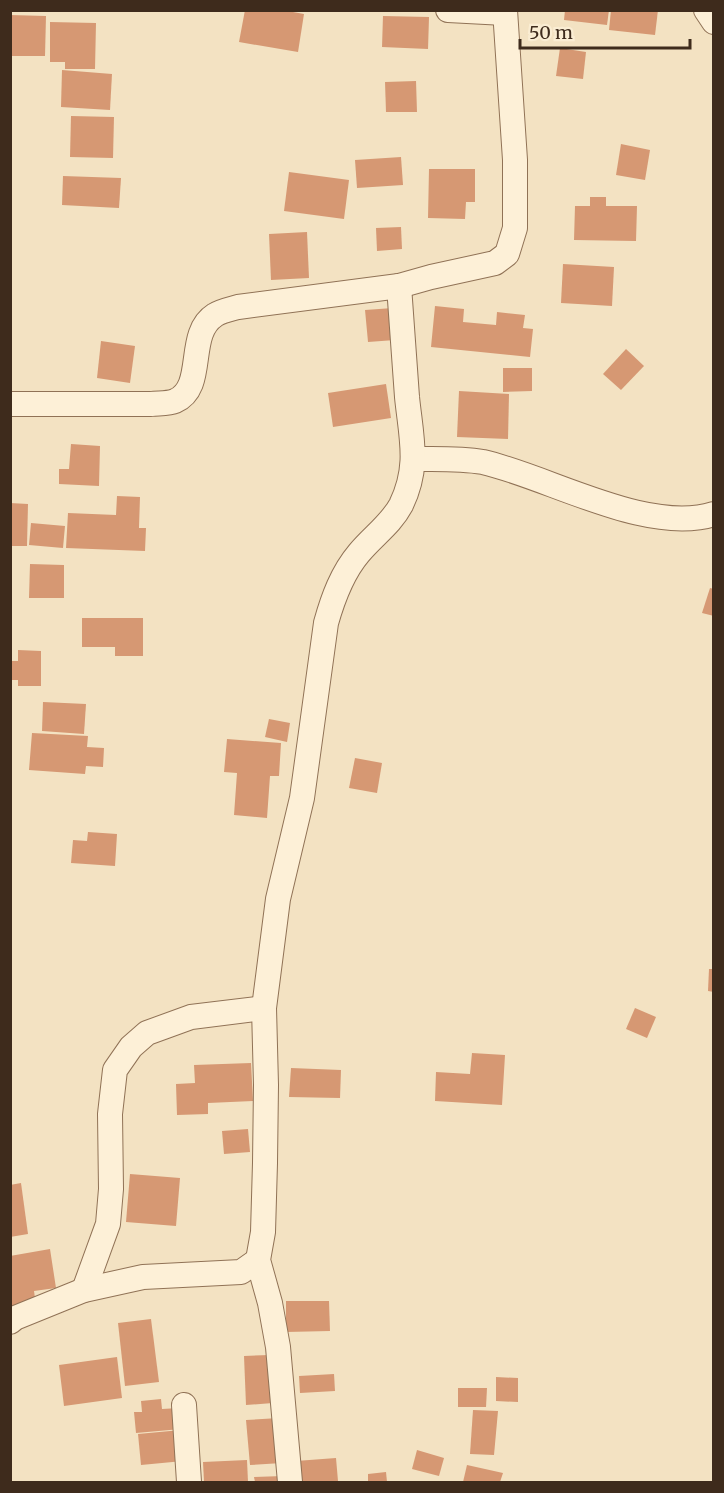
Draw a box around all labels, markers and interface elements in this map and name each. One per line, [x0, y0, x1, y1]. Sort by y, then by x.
scale bar [520, 12, 690, 50]
text: 50 m [529, 21, 573, 44]

